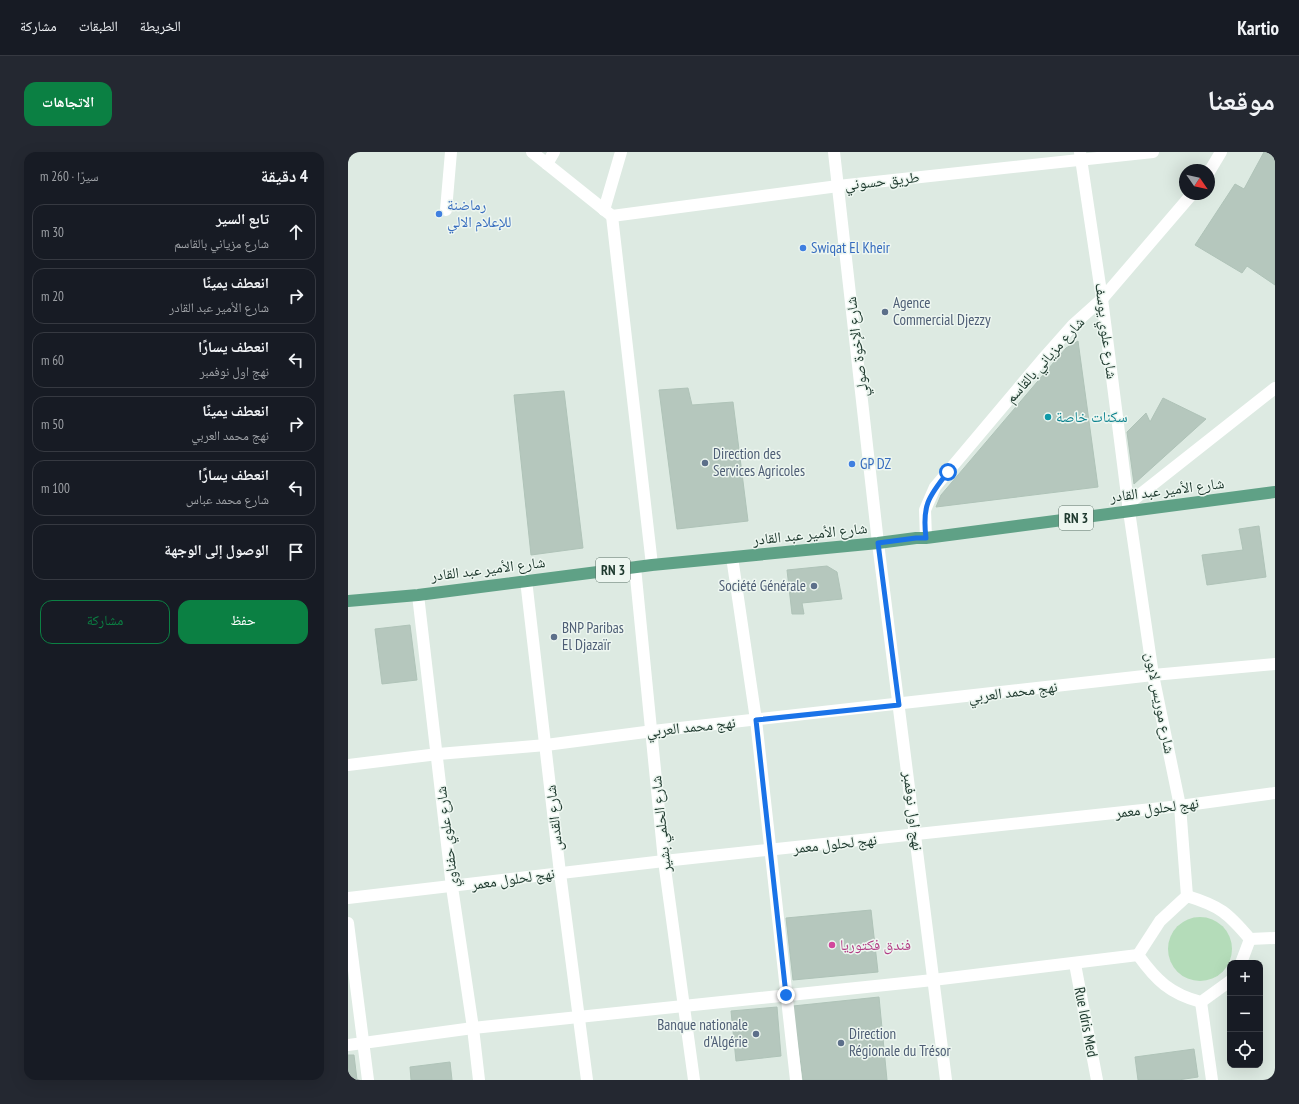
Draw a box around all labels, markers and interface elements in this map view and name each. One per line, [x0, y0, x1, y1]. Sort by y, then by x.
text: Kartio [1237, 16, 1279, 40]
text: مشاركة [20, 17, 57, 35]
text: الطبقات [79, 17, 118, 35]
text: الخريطة [140, 17, 181, 35]
text: موقعنا [1207, 81, 1275, 118]
button: الاتجاهات [24, 82, 112, 126]
north arrow [1179, 164, 1215, 200]
text: 4 دقيقة [261, 165, 308, 187]
street label: طريق حسوني [844, 167, 921, 197]
text: سيرًا · 260 m [40, 168, 99, 185]
place label: رماضنة للإعلام الالي [447, 195, 511, 234]
text: تابع السير [216, 209, 269, 228]
marker: رماضنة للإعلام الالي [434, 209, 444, 219]
icon: ahead [285, 221, 307, 243]
text: 30 m [41, 224, 64, 241]
text: شارع مزياني بالقاسم [174, 235, 269, 252]
place label: Swiqat El Kheir [811, 238, 891, 257]
marker: Swiqat El Kheir [798, 243, 808, 253]
text: انعطف يمينًا [202, 273, 269, 292]
street label: شارع علوي يوسف [1088, 282, 1122, 381]
icon: right [285, 285, 307, 307]
text: 20 m [41, 288, 64, 305]
place label: Agence Commercial Djezzy [893, 293, 991, 329]
street label: شارع الإخوة صولي [841, 295, 875, 398]
text: شارع الأمير عبد القادر [169, 299, 269, 316]
marker: Agence Commercial Djezzy [880, 307, 890, 317]
street label: شارع مزياني بالقاسم [1001, 312, 1091, 409]
text: انعطف يسارًا [198, 337, 269, 356]
icon: left [285, 349, 307, 371]
text: 60 m [41, 352, 64, 369]
text: نهج اول نوفمبر [200, 363, 269, 380]
text: انعطف يمينًا [202, 401, 269, 420]
place label: سكنات خاصة [1056, 407, 1128, 426]
marker: سكنات خاصة [1043, 412, 1053, 422]
icon: right [285, 413, 307, 435]
text: 50 m [41, 416, 64, 433]
text: نهج محمد العربي [191, 427, 269, 444]
place label: Direction des Services Agricoles [713, 444, 805, 480]
place label: GP DZ [860, 454, 891, 473]
marker: Direction des Services Agricoles [700, 458, 710, 468]
marker: GP DZ [847, 459, 857, 469]
route start [939, 463, 957, 481]
text: انعطف يسارًا [198, 465, 269, 484]
street label: شارع الأمير عبد القادر [1108, 473, 1225, 507]
icon: left [285, 477, 307, 499]
text: 100 m [41, 480, 70, 497]
text: شارع محمد عباس [186, 491, 269, 508]
road number: RN 3 [1059, 506, 1093, 530]
street label: شارع الأمير عبد القادر [751, 518, 868, 550]
text: الوصول إلى الوجهة [164, 540, 269, 559]
icon: arrive [285, 541, 307, 563]
street label: شارع الأمير عبد القادر [429, 552, 546, 586]
road number: RN 3 [596, 558, 630, 582]
place label: Société Générale [719, 576, 806, 595]
marker: Société Générale [809, 581, 819, 591]
button: مشاركة [40, 600, 170, 644]
button: حفظ [178, 600, 308, 644]
place label: BNP Paribas El Djazaïr [562, 618, 624, 654]
marker: BNP Paribas El Djazaïr [549, 632, 559, 642]
street label: شارع موريس لابون [1140, 651, 1180, 755]
street label: نهج محمد العربي [967, 677, 1059, 709]
street label: نهج محمد العربي [645, 712, 737, 743]
street label: نهج اول نوفمبر [898, 769, 928, 852]
street label: شارع الحلمي بشير [646, 774, 678, 874]
street label: شارع القدس [541, 784, 567, 852]
street label: شارع علوي حفناوي [431, 785, 465, 889]
street label: نهج لحلول معمر [1113, 793, 1200, 823]
street label: نهج لحلول معمر [791, 830, 878, 858]
street label: نهج لحلول معمر [469, 863, 556, 895]
place label: فندق فكتوريا [840, 935, 911, 955]
marker: فندق فكتوريا [827, 940, 837, 950]
map controls [1227, 960, 1263, 1068]
button: + [1227, 960, 1263, 996]
street label: Rue Idris Med [1070, 985, 1103, 1059]
route end [777, 986, 795, 1004]
button: − [1227, 996, 1263, 1032]
place label: Banque nationale d'Algérie [657, 1015, 748, 1051]
place label: Direction Régionale du Trésor [849, 1024, 951, 1060]
marker: Banque nationale d'Algérie [751, 1029, 761, 1039]
button: locate [1227, 1032, 1263, 1068]
marker: Direction Régionale du Trésor [836, 1038, 846, 1048]

